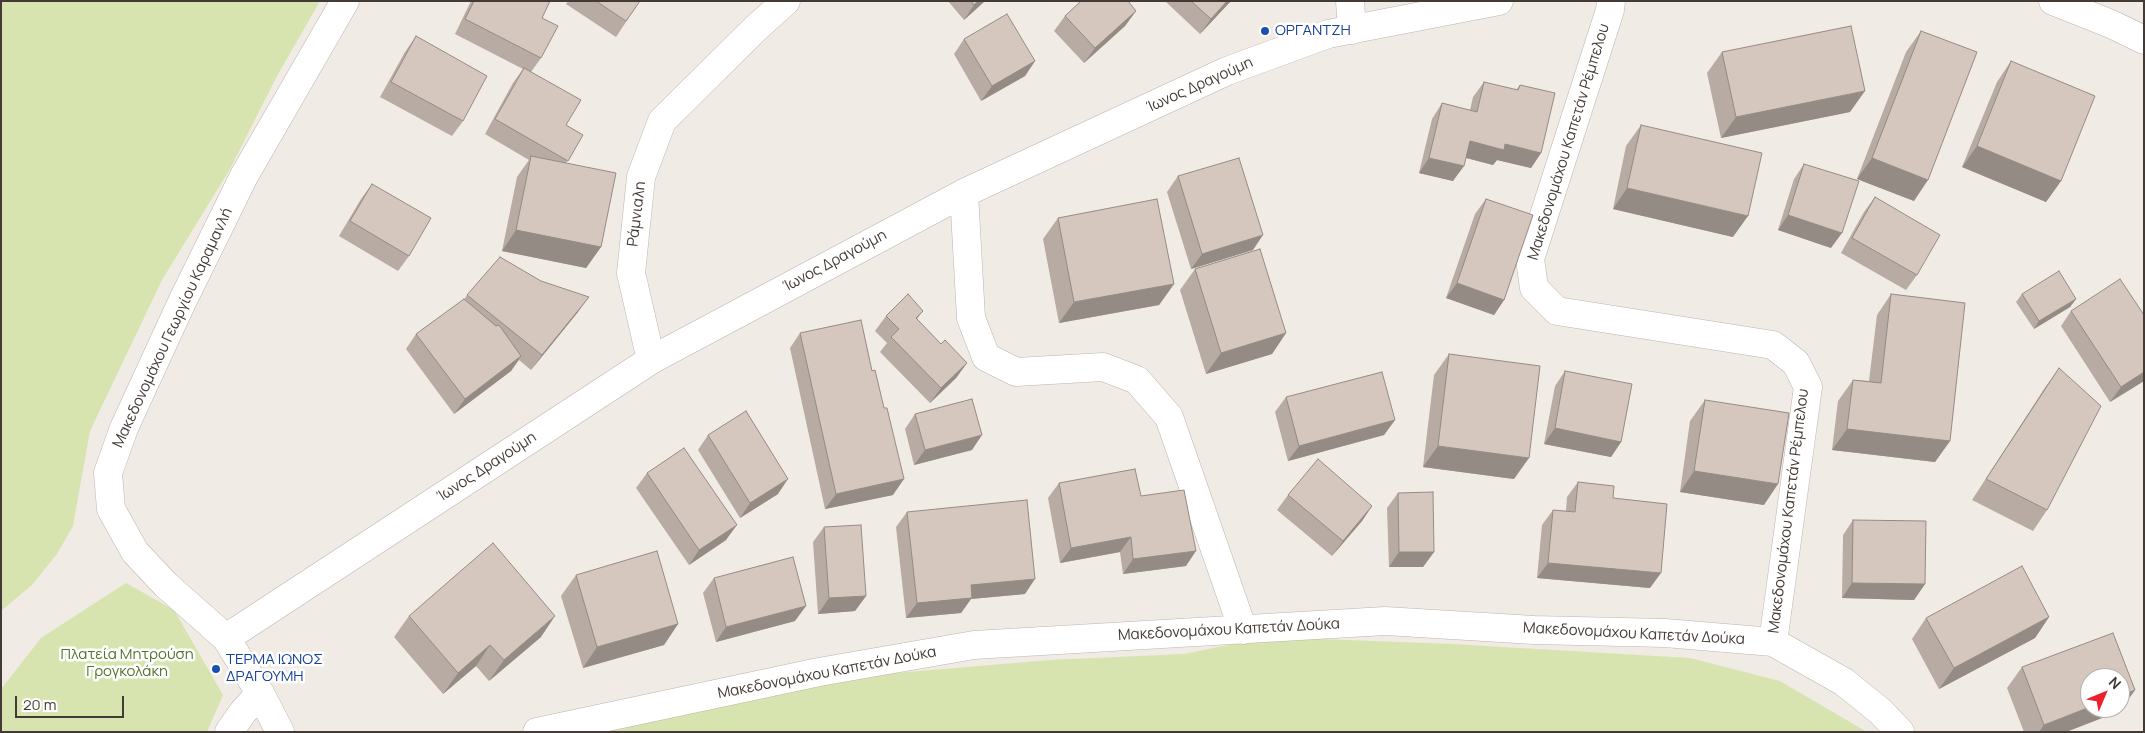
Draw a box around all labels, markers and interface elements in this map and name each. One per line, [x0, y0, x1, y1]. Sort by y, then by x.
place label: ΟΡΓΑΝΤΖΗ [1275, 22, 1351, 40]
street label: Μακεδονομάχου Καπετάν Ρέμπελου [1524, 22, 1614, 262]
marker: ΟΡΓΑΝΤΖΗ [1259, 25, 1271, 37]
street label: Ίωνος Δραγούμη [1144, 53, 1256, 117]
street label: Ράμνιαλη [624, 180, 650, 248]
street label: Μακεδονομάχου Γεωργίου Καραμανλή [109, 205, 237, 451]
street label: Ίωνος Δραγούμη [780, 226, 890, 296]
street label: Μακεδονομάχου Καπετάν Ρέμπελου [1765, 388, 1813, 634]
street label: Ίωνος Δραγούμη [434, 428, 540, 506]
street label: Μακεδονομάχου Καπετάν Δούκα [1118, 615, 1340, 645]
street label: Μακεδονομάχου Καπετάν Δούκα [1523, 619, 1745, 649]
street label: Μακεδονομάχου Καπετάν Δούκα [716, 643, 938, 703]
park label: Πλατεία Μητρούση Γρογκολάκη [60, 646, 194, 681]
place label: ΤΕΡΜΑ ΙΩΝΟΣ ΔΡΑΓΟΥΜΗ [226, 651, 323, 686]
marker: ΤΕΡΜΑ ΙΩΝΟΣ ΔΡΑΓΟΥΜΗ [210, 663, 222, 675]
north arrow [2080, 668, 2130, 718]
text: N [2105, 672, 2126, 693]
scale bar [18, 686, 126, 718]
text: 20 m [23, 694, 56, 715]

